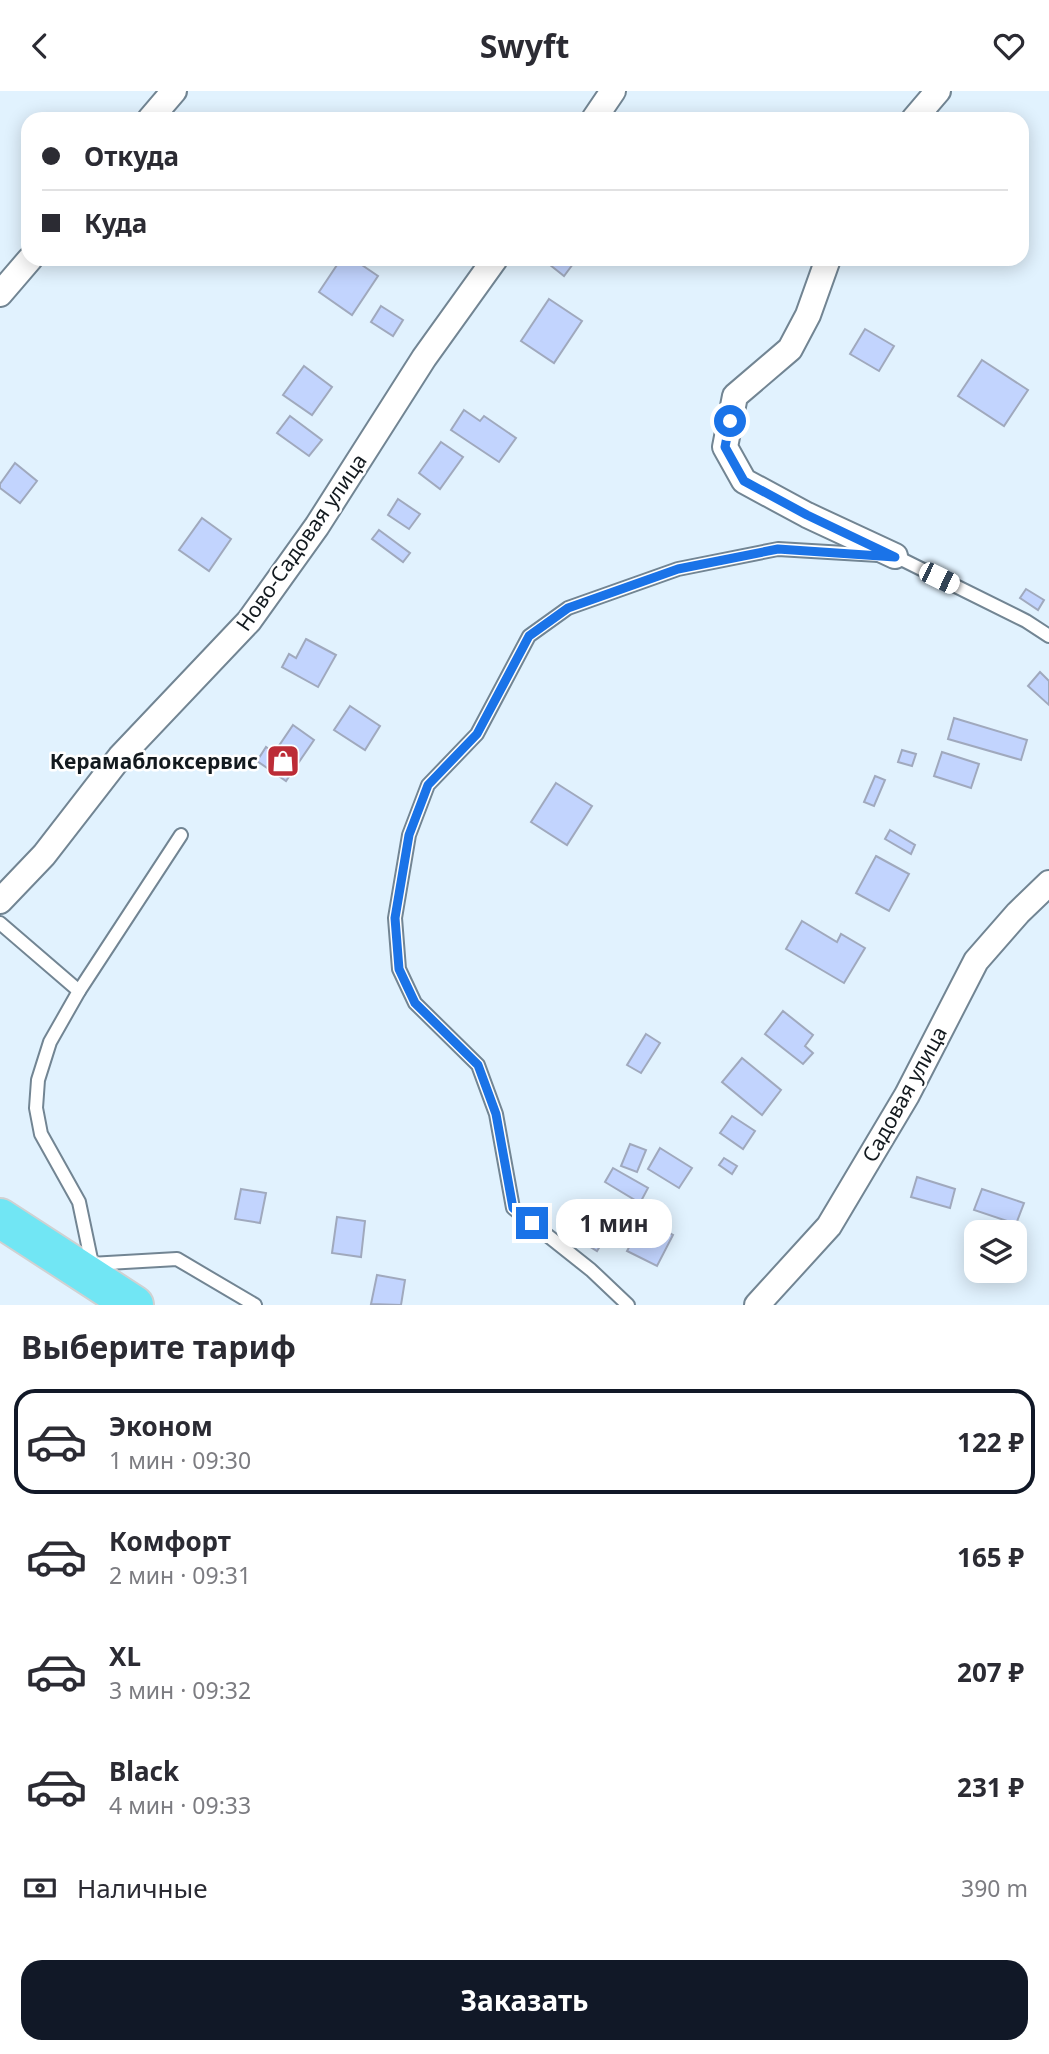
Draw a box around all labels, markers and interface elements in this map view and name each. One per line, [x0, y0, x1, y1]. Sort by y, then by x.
text: Swyft [480, 24, 569, 67]
icon: back [21, 27, 59, 65]
icon: heart [990, 27, 1028, 65]
text: Откуда [84, 138, 179, 174]
text: Куда [84, 205, 147, 241]
route start [714, 405, 746, 437]
street label: Ново-Садовая улица [229, 448, 373, 636]
car [916, 559, 963, 597]
shop icon: Керамаблоксервис [264, 742, 302, 780]
place label: Керамаблоксервис [50, 747, 258, 775]
street label: Садовая улица [855, 1021, 953, 1167]
callout: 1 мин [556, 1199, 672, 1247]
route end [516, 1207, 548, 1239]
text: 1 мин [580, 1207, 648, 1239]
map controls [964, 1220, 1027, 1283]
button: layers [964, 1220, 1027, 1283]
text: Выберите тариф [21, 1325, 296, 1368]
text: Эконом [109, 1408, 213, 1444]
icon: car [25, 1410, 88, 1473]
text: 122 ₽ [957, 1424, 1024, 1460]
text: 1 мин · 09:30 [109, 1444, 251, 1476]
text: Комфорт [109, 1523, 231, 1559]
icon: car [25, 1525, 88, 1588]
text: 165 ₽ [957, 1539, 1024, 1575]
text: 2 мин · 09:31 [109, 1559, 251, 1591]
text: XL [109, 1638, 141, 1674]
icon: car [25, 1640, 88, 1703]
text: 207 ₽ [957, 1654, 1024, 1690]
text: 3 мин · 09:32 [109, 1674, 251, 1706]
text: Black [109, 1753, 179, 1789]
icon: car [25, 1755, 88, 1818]
text: 231 ₽ [957, 1769, 1024, 1805]
text: 4 мин · 09:33 [109, 1789, 251, 1821]
icon: cash [21, 1869, 59, 1907]
text: Наличные [77, 1870, 208, 1906]
text: 390 m [961, 1872, 1028, 1904]
button: Заказать [21, 1960, 1028, 2040]

